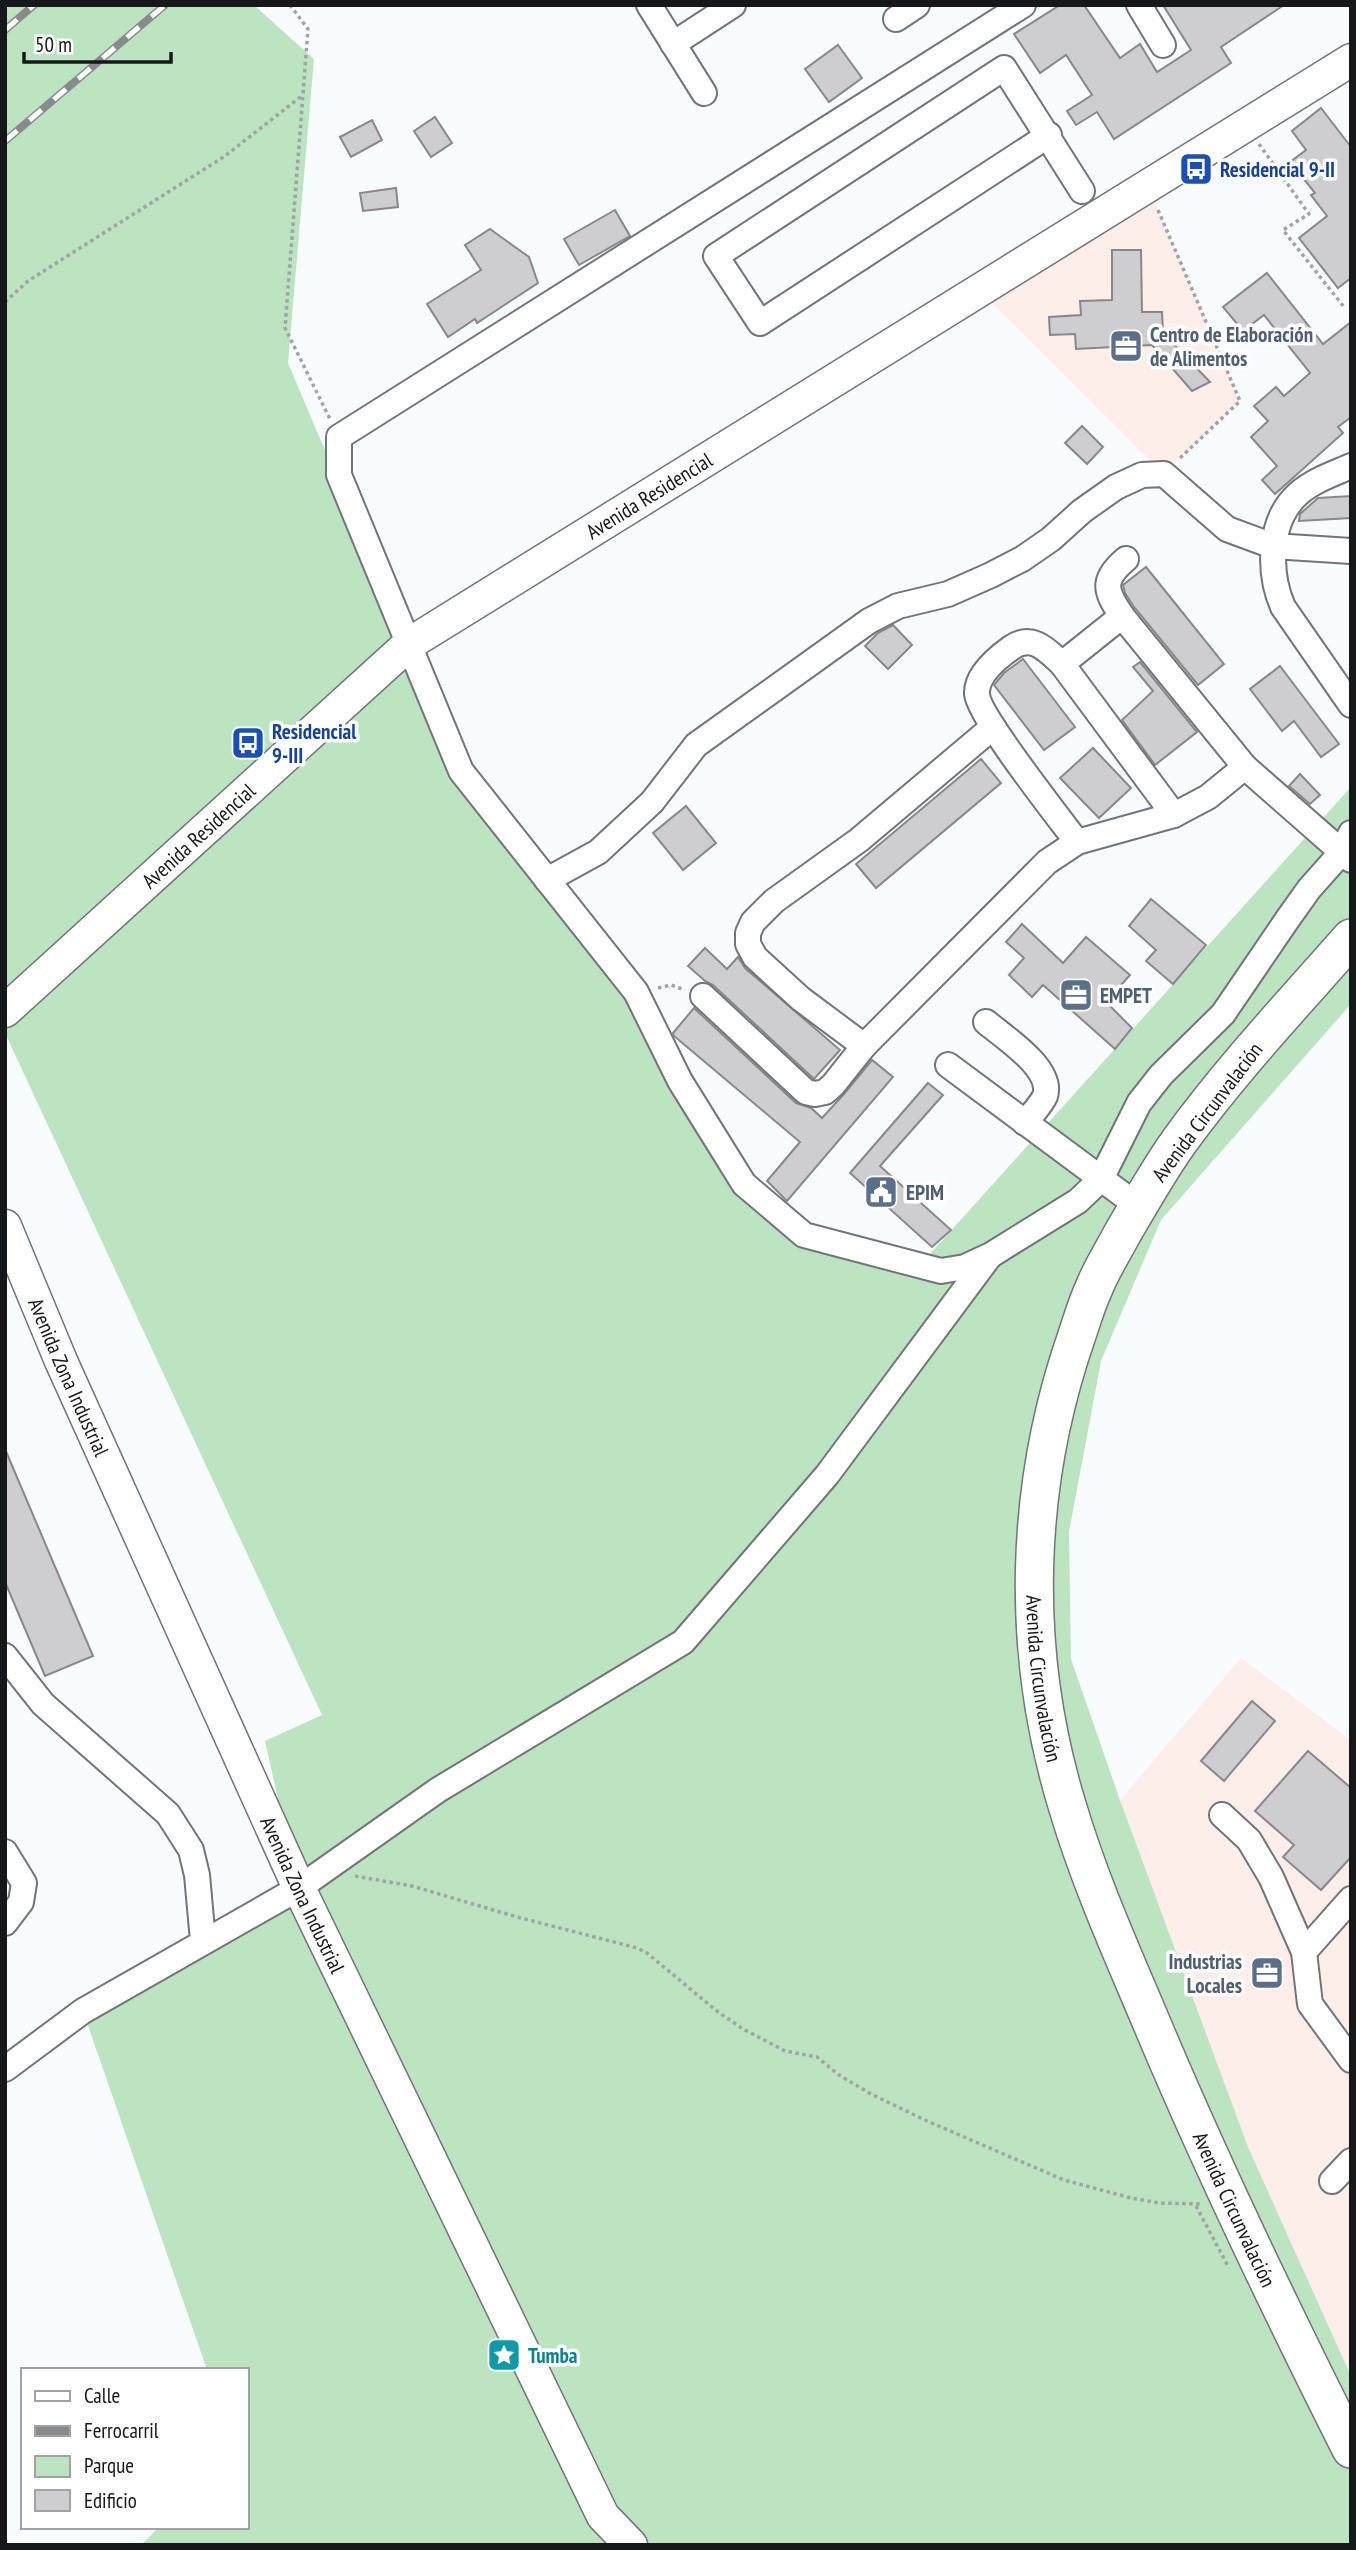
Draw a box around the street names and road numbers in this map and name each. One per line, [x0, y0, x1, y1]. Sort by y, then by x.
street label: Avenida Residencial [581, 446, 717, 545]
street label: Avenida Residencial [136, 777, 261, 894]
street label: Avenida Circunvalación [1146, 1037, 1268, 1187]
street label: Avenida Zona Industrial [23, 1294, 116, 1460]
street label: Avenida Circunvalación [1021, 1595, 1068, 1765]
street label: Avenida Zona Industrial [255, 1812, 352, 1977]
street label: Avenida Circunvalación [1187, 2127, 1282, 2291]

